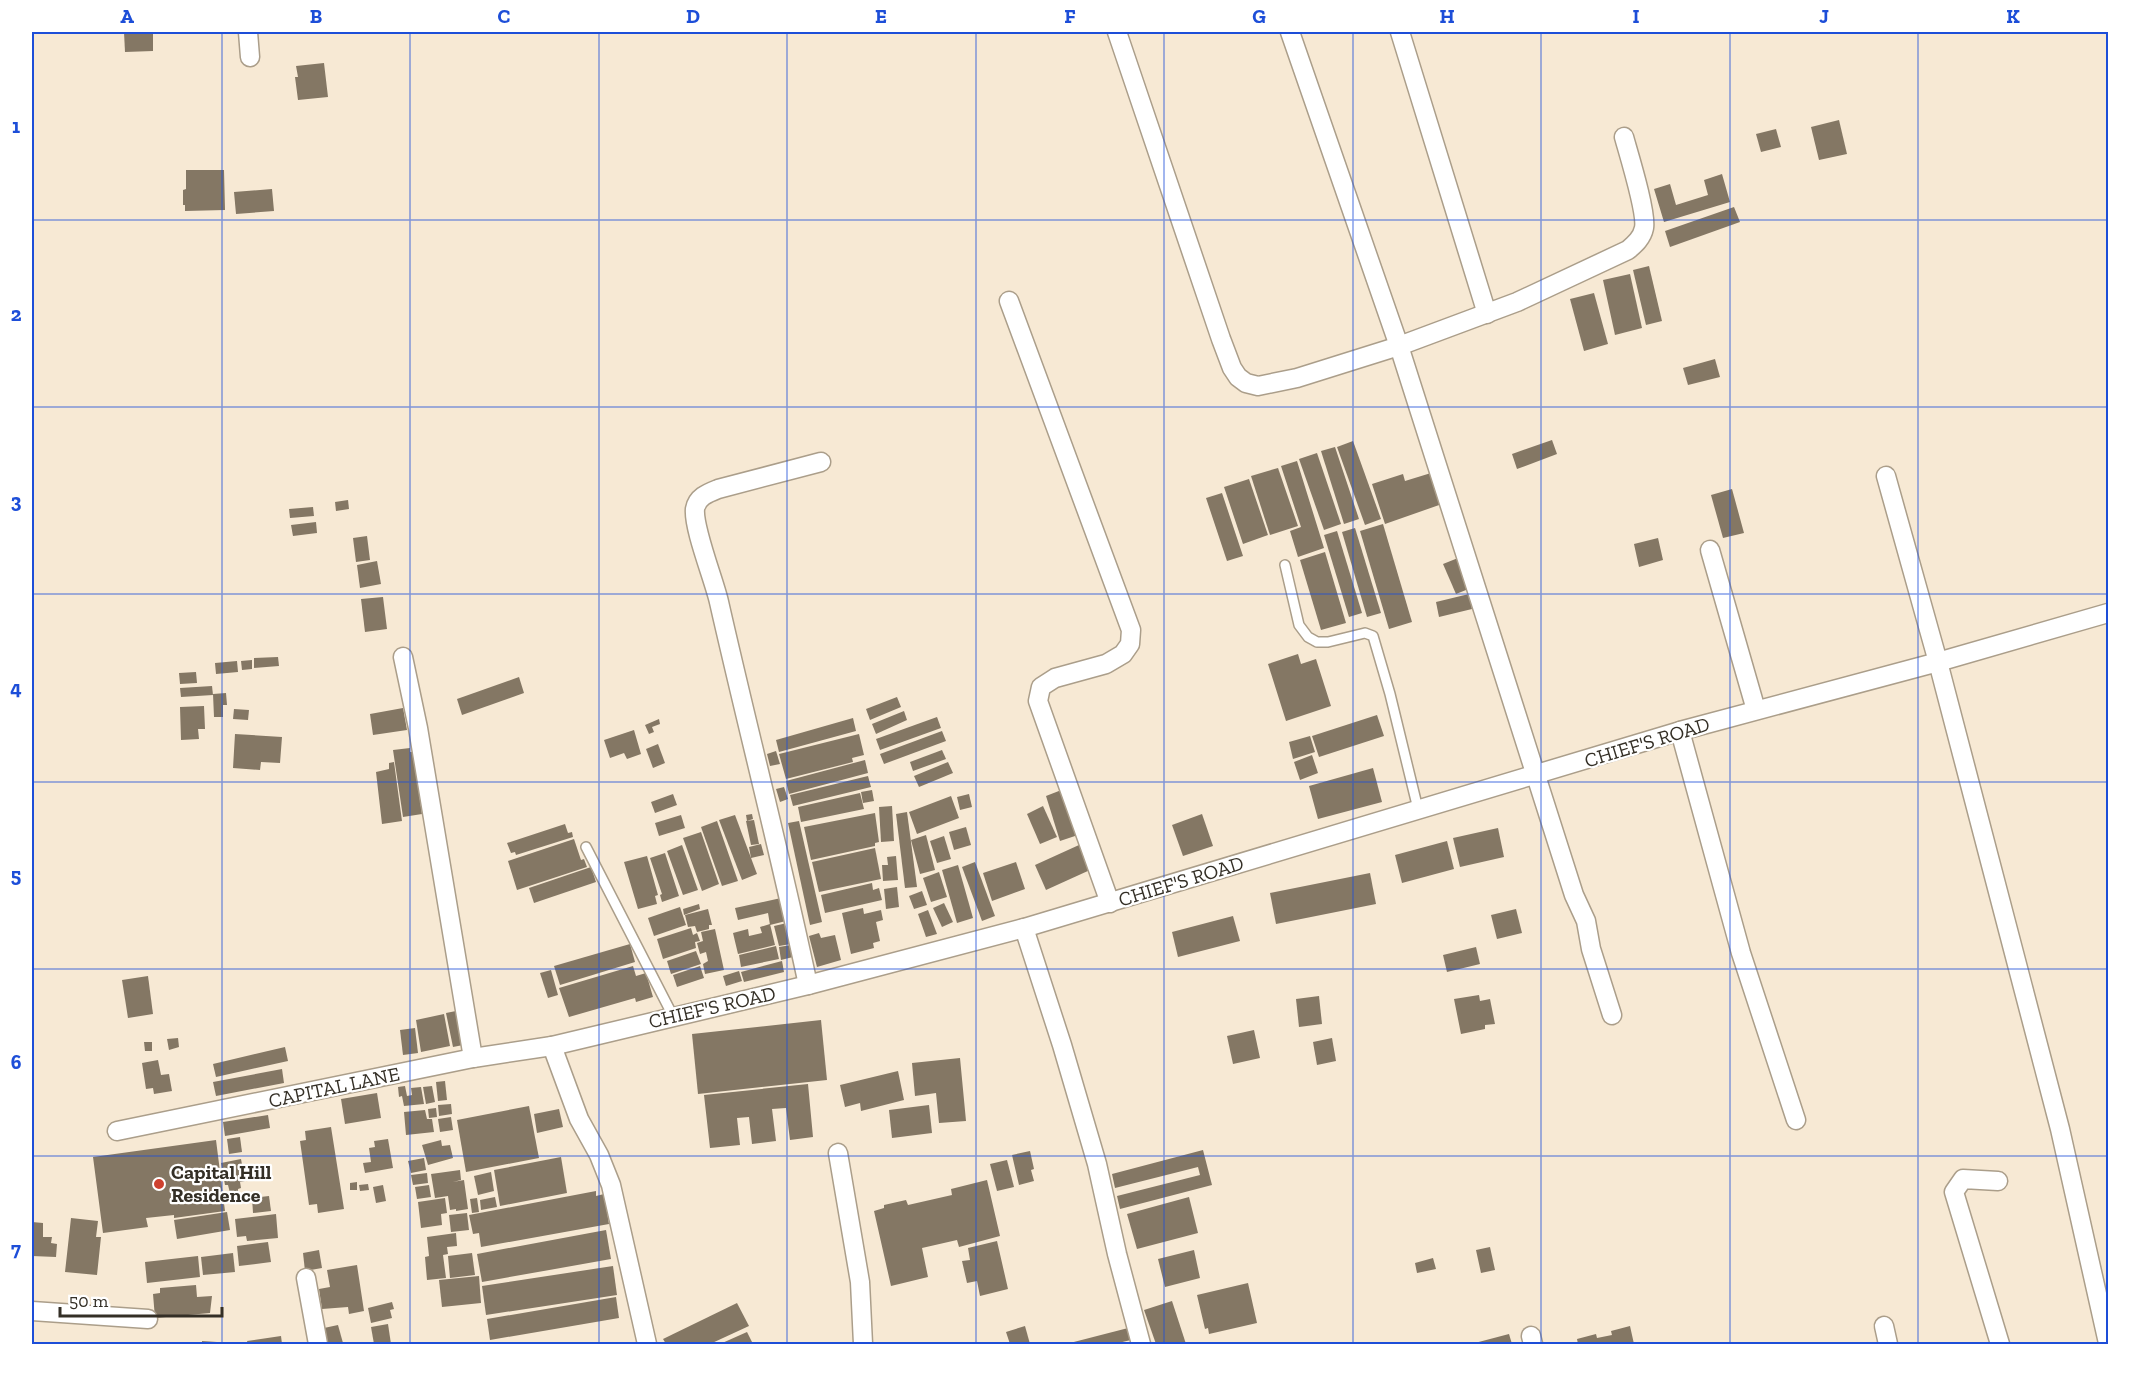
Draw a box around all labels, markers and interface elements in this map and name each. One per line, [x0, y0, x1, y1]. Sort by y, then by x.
text: A [120, 4, 134, 28]
text: B [310, 4, 322, 28]
text: C [498, 4, 511, 28]
text: D [686, 4, 700, 28]
text: E [875, 4, 887, 28]
text: F [1064, 4, 1076, 28]
text: G [1252, 4, 1266, 28]
text: H [1439, 4, 1455, 28]
text: I [1632, 4, 1640, 28]
text: J [1819, 4, 1829, 28]
text: K [2006, 4, 2020, 28]
text: 1 [12, 114, 20, 138]
text: 2 [11, 302, 22, 326]
text: 3 [11, 489, 22, 513]
text: 4 [10, 676, 22, 700]
street label: CHIEF'S ROAD [1582, 712, 1712, 772]
street label: CHIEF'S ROAD [1116, 851, 1246, 911]
text: 5 [11, 863, 21, 887]
street label: CHIEF'S ROAD [646, 981, 778, 1033]
text: 6 [11, 1050, 22, 1074]
street label: CAPITAL LANE [266, 1061, 402, 1113]
place label: Capital Hill Residence [171, 1160, 272, 1207]
marker: Capital Hill Residence [152, 1177, 166, 1191]
text: 7 [11, 1237, 21, 1261]
scale bar [60, 1280, 222, 1318]
text: 50 m [69, 1290, 109, 1312]

